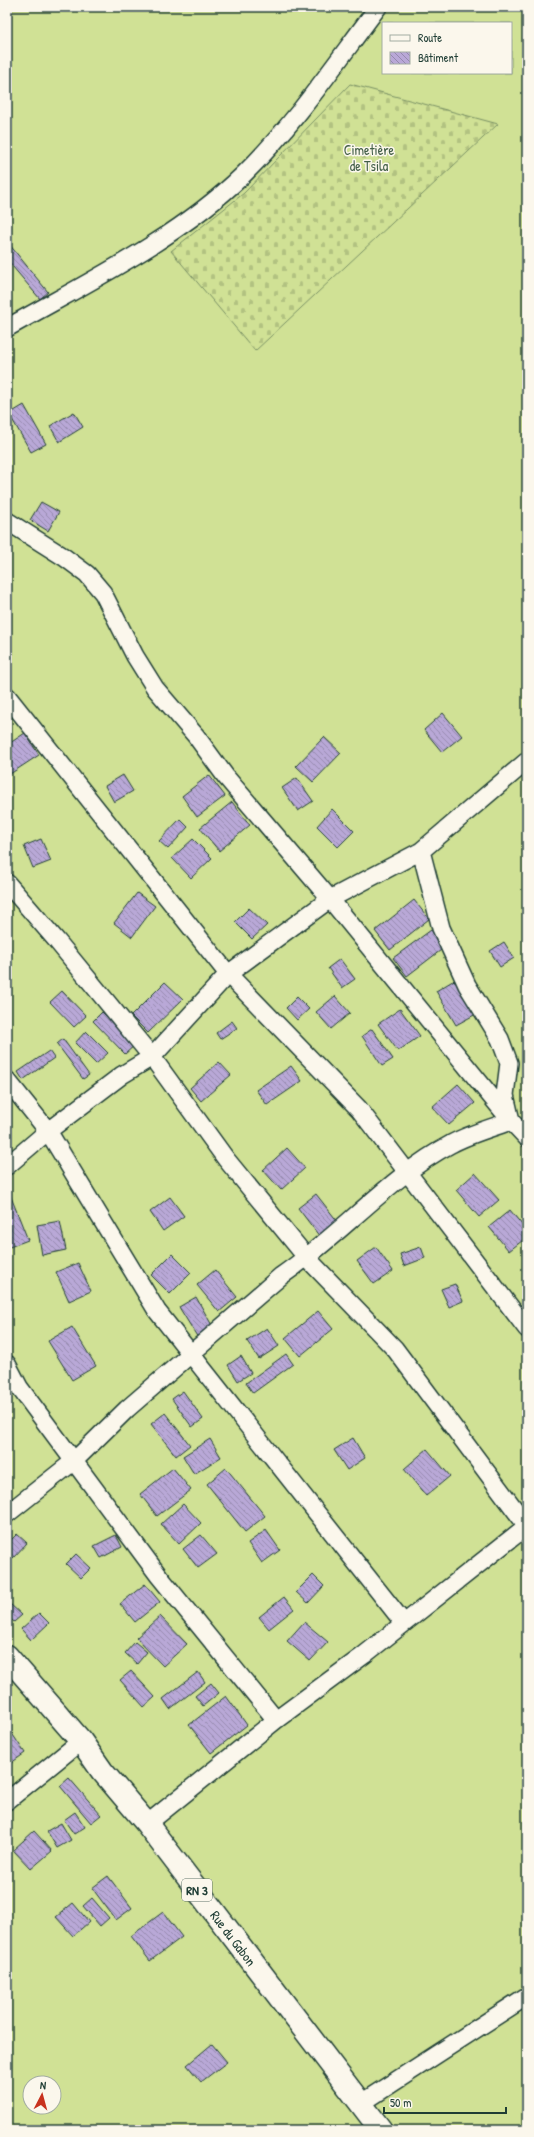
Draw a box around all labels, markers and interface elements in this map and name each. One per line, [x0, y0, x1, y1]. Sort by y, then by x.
legend [382, 22, 512, 74]
text: Route [418, 29, 442, 46]
text: Bâtiment [418, 49, 459, 66]
park label: Cimetière de Tsila [344, 140, 395, 175]
road number: RN 3 [182, 1879, 212, 1901]
street label: Rue du Gabon [207, 1906, 261, 1969]
north arrow [22, 2075, 62, 2115]
text: N [39, 2078, 47, 2092]
scale bar [384, 2089, 506, 2115]
text: 50 m [390, 2094, 411, 2111]

